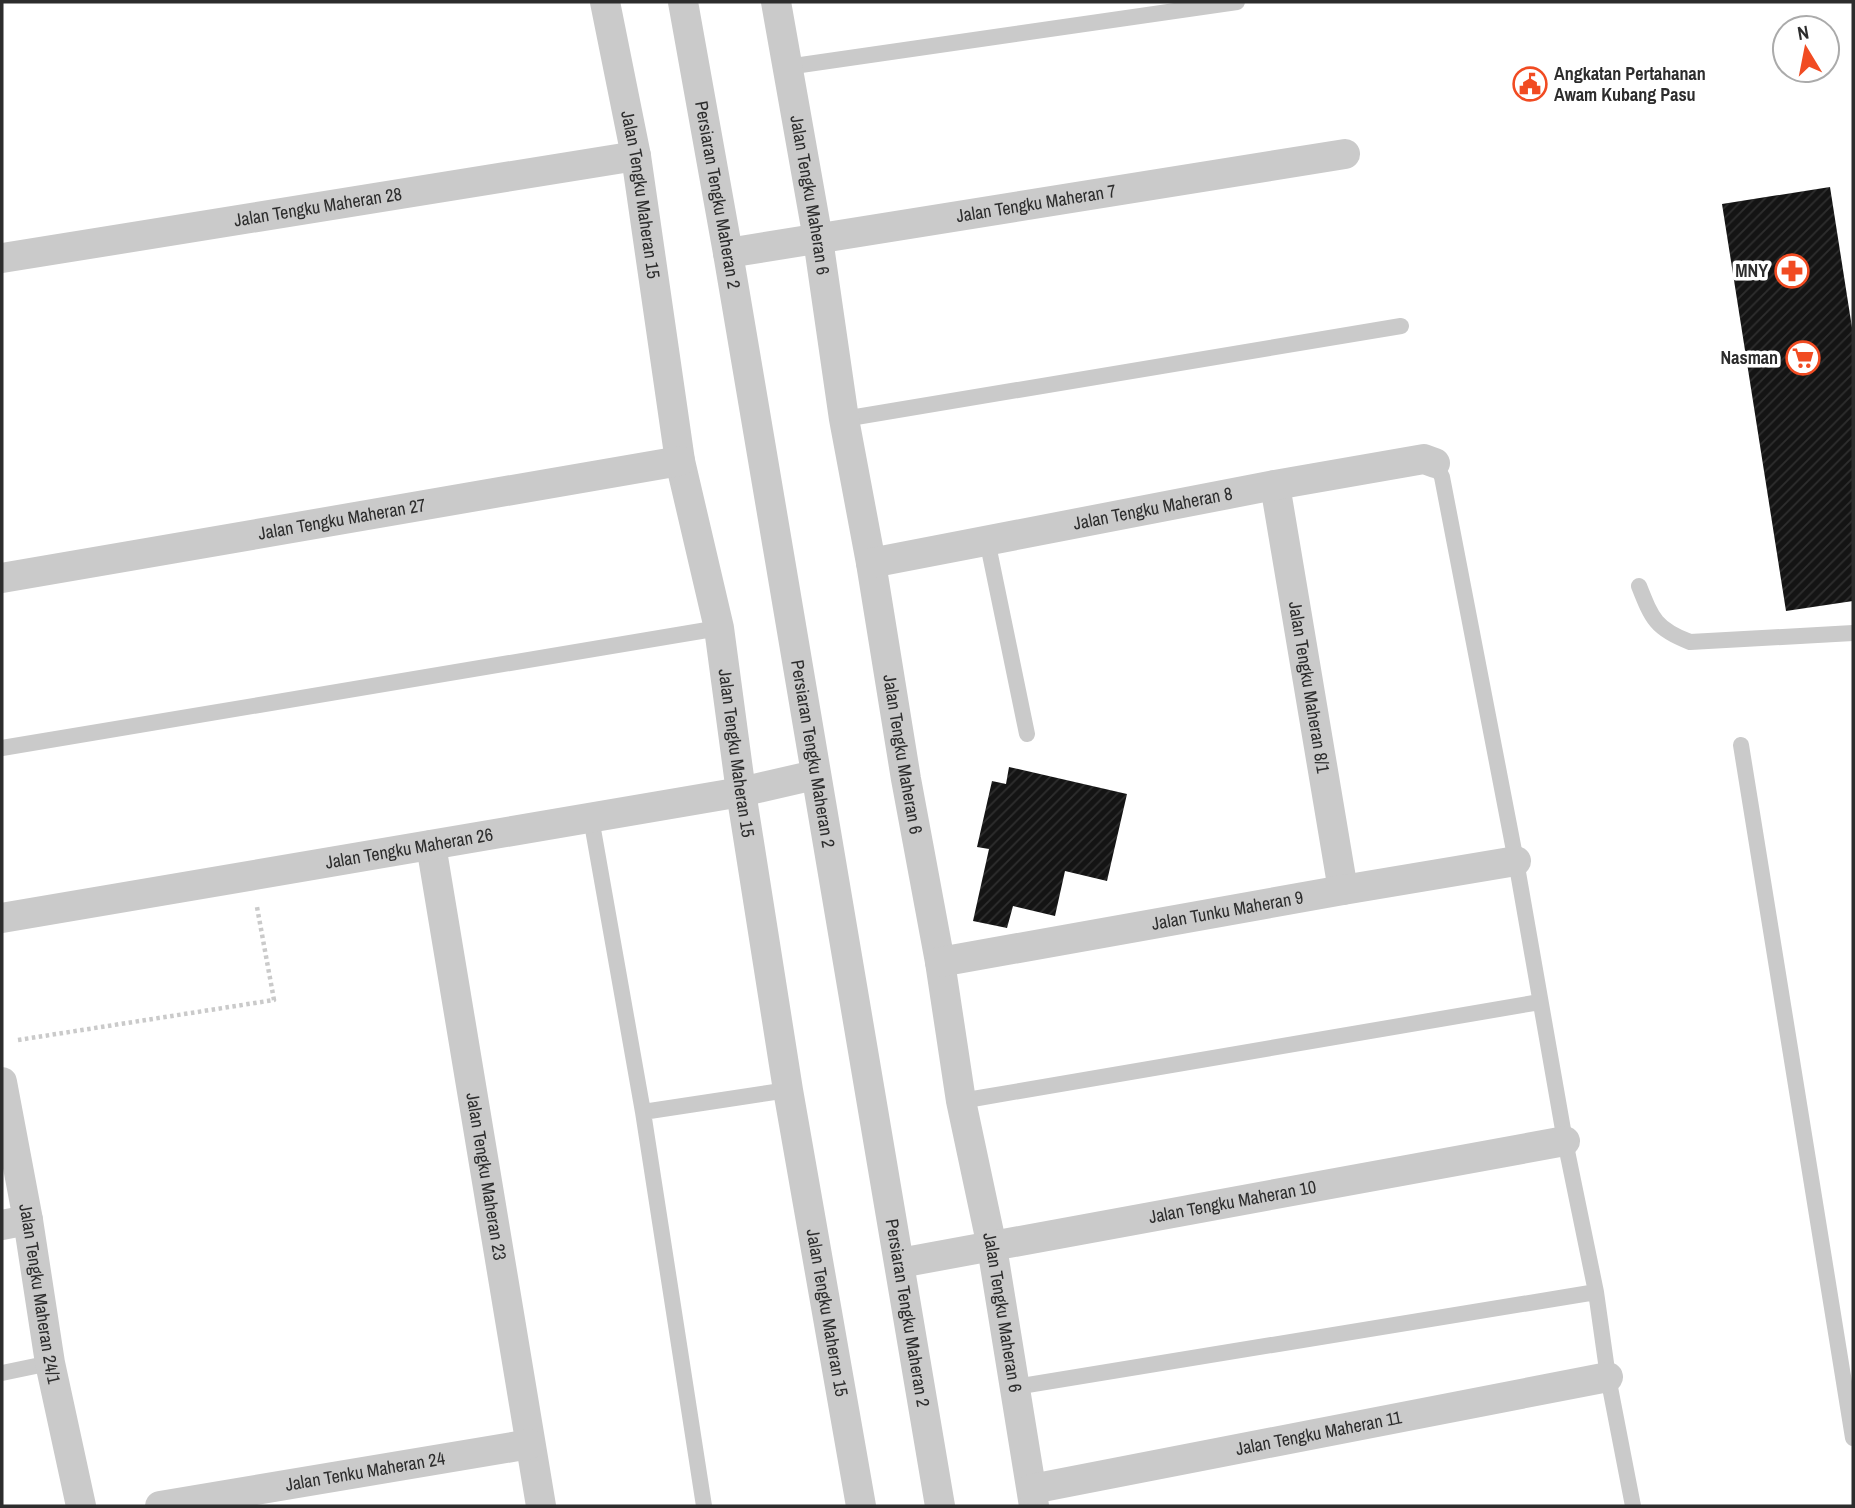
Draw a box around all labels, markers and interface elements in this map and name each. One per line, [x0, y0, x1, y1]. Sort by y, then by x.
north arrow [1771, 14, 1841, 84]
text: N [1795, 18, 1811, 46]
place label: Angkatan Pertahanan Awam Kubang Pasu [1554, 61, 1706, 107]
public building icon: Angkatan Pertahanan Awam Kubang Pasu [1511, 65, 1549, 103]
street label: Persiaran Tengku Maheran 2 [689, 99, 747, 291]
street label: Jalan Tengku Maheran 15 [615, 108, 667, 280]
street label: Jalan Tengku Maheran 6 [784, 113, 836, 276]
street label: Jalan Tengku Maheran 7 [954, 178, 1118, 228]
street label: Jalan Tengku Maheran 28 [232, 181, 404, 233]
pharmacy icon: MNY [1773, 252, 1811, 290]
place label: MNY [1735, 258, 1768, 283]
supermarket icon: Nasman [1784, 339, 1822, 377]
place label: Nasman [1721, 345, 1778, 370]
street label: Jalan Tengku Maheran 8 [1071, 481, 1234, 536]
street label: Jalan Tengku Maheran 27 [256, 492, 428, 546]
street label: Jalan Tengku Maheran 8/1 [1283, 599, 1336, 776]
street label: Persiaran Tengku Maheran 2 [785, 658, 841, 850]
street label: Jalan Tengku Maheran 15 [713, 667, 761, 839]
street label: Jalan Tengku Maheran 6 [877, 673, 929, 836]
street label: Jalan Tengku Maheran 26 [323, 821, 495, 875]
street label: Jalan Tunku Maheran 9 [1149, 884, 1305, 936]
street label: Jalan Tengku Maheran 23 [460, 1091, 513, 1262]
street label: Jalan Tengku Maheran 10 [1147, 1174, 1318, 1229]
street label: Jalan Tengku Maheran 24/1 [13, 1201, 67, 1387]
street label: Persiaran Tengku Maheran 2 [880, 1217, 936, 1409]
street label: Jalan Tengku Maheran 15 [801, 1227, 855, 1398]
street label: Jalan Tengku Maheran 6 [977, 1230, 1028, 1394]
street label: Jalan Tengku Maheran 11 [1233, 1404, 1405, 1461]
street label: Jalan Tenku Maheran 24 [283, 1445, 447, 1497]

